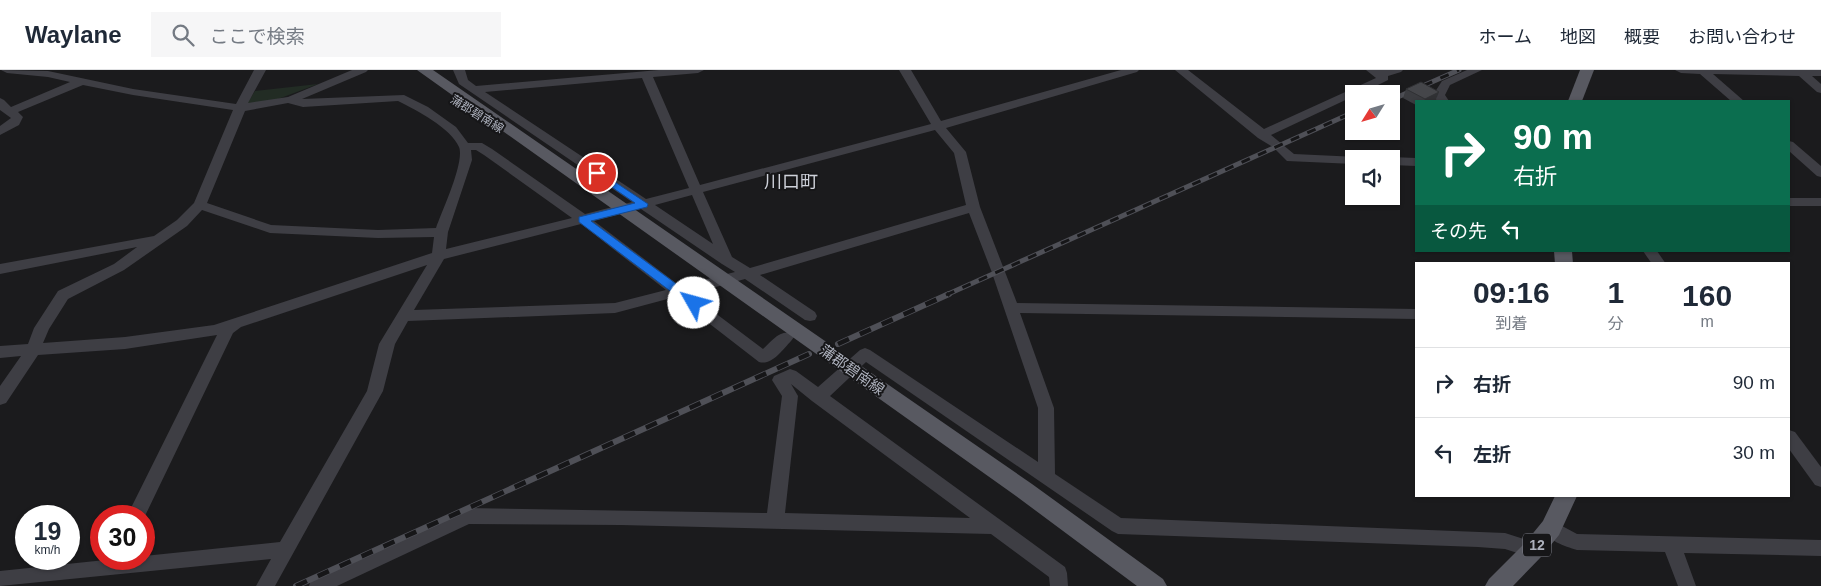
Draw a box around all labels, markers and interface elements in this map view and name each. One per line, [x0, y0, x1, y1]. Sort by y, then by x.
search box [151, 12, 501, 57]
text: Waylane [25, 21, 121, 48]
icon: search [169, 21, 197, 49]
text: ここで検索 [209, 26, 305, 47]
text: ホーム [1479, 27, 1532, 47]
text: 地図 [1560, 27, 1596, 47]
text: 概要 [1624, 27, 1660, 47]
text: お問い合わせ [1688, 27, 1796, 47]
north arrow [1345, 85, 1400, 140]
map controls [1345, 85, 1400, 205]
street label: 蒲郡碧南線 [448, 92, 506, 136]
text: 90 m [1513, 117, 1593, 156]
icon: right [1430, 120, 1495, 185]
button: sound [1345, 150, 1400, 205]
pin [576, 152, 618, 194]
icon: arrive [583, 159, 611, 187]
text: 右折 [1513, 164, 1557, 189]
district label: 川口町 [764, 172, 818, 192]
icon: left [1497, 215, 1525, 243]
text: その先 [1430, 221, 1487, 242]
position arrow [667, 276, 719, 328]
text: 09:16 [1473, 276, 1550, 309]
text: 1 [1607, 276, 1624, 309]
text: 160 [1682, 279, 1732, 312]
text: m [1700, 313, 1714, 330]
text: 到着 [1495, 315, 1527, 332]
text: 分 [1608, 315, 1624, 332]
street label: 蒲郡碧南線 [817, 341, 888, 398]
icon: right [1430, 369, 1458, 397]
text: 90 m [1733, 372, 1775, 393]
text: 右折 [1473, 374, 1511, 395]
icon: left [1430, 439, 1458, 467]
text: 30 m [1733, 442, 1775, 463]
text: 左折 [1473, 444, 1511, 465]
speed limit sign: 30 [90, 505, 155, 570]
text: 19 [34, 517, 61, 545]
road number: 12 [1523, 534, 1551, 556]
text: km/h [34, 543, 61, 557]

